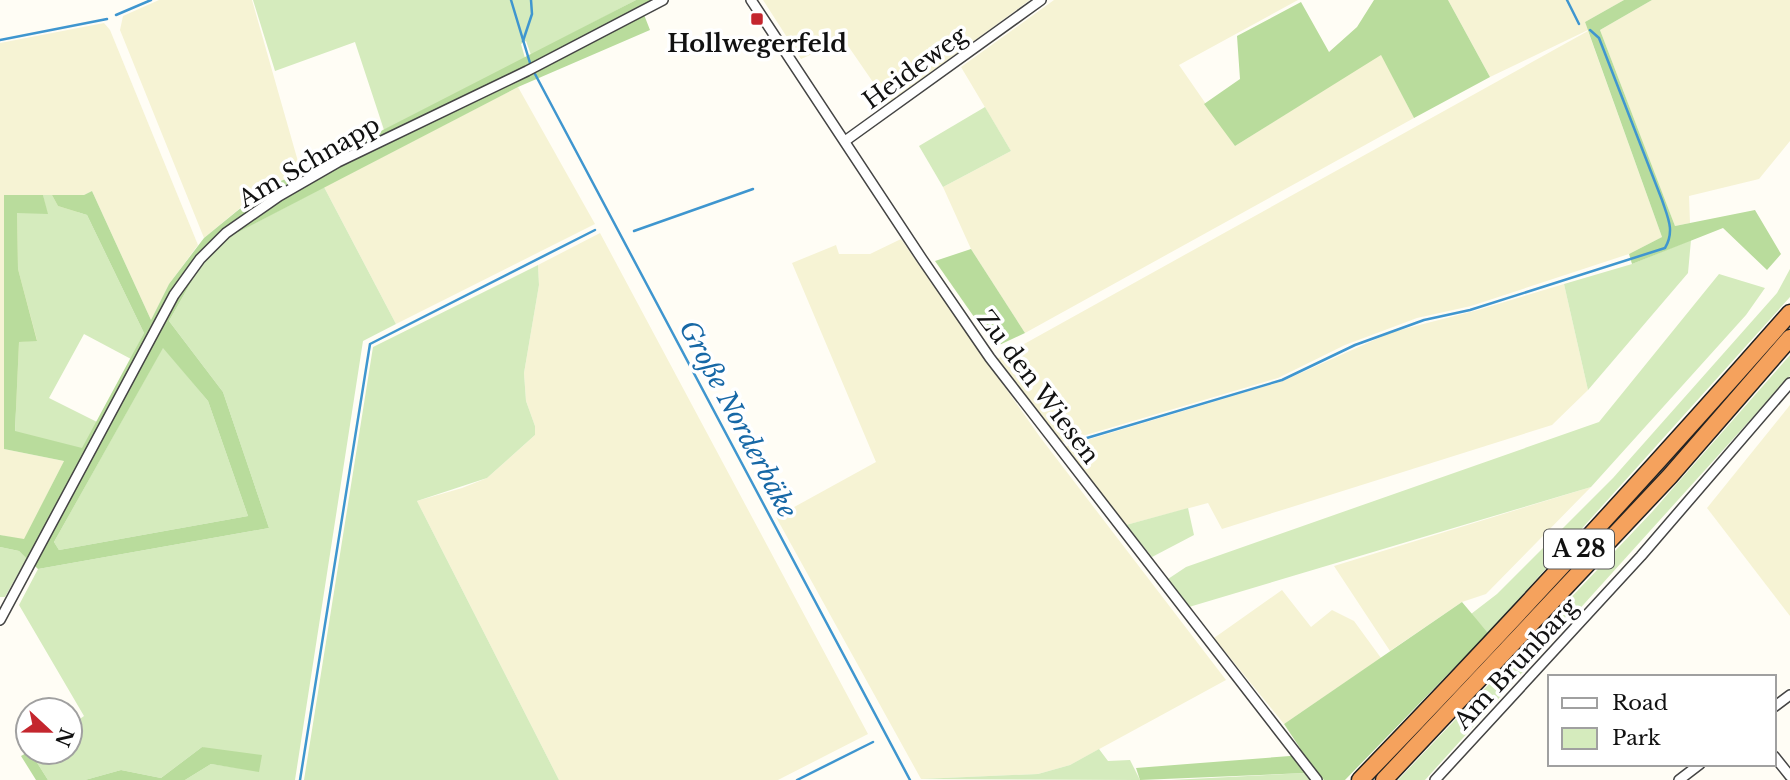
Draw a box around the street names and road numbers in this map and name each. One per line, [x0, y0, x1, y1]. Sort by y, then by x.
street label: Heideweg [857, 20, 973, 115]
street label: Am Schnapp [232, 109, 385, 214]
street label: Zu den Wiesen [971, 304, 1106, 469]
road number: A 28 [1544, 530, 1614, 568]
street label: Am Brunbarg [1447, 592, 1584, 736]

